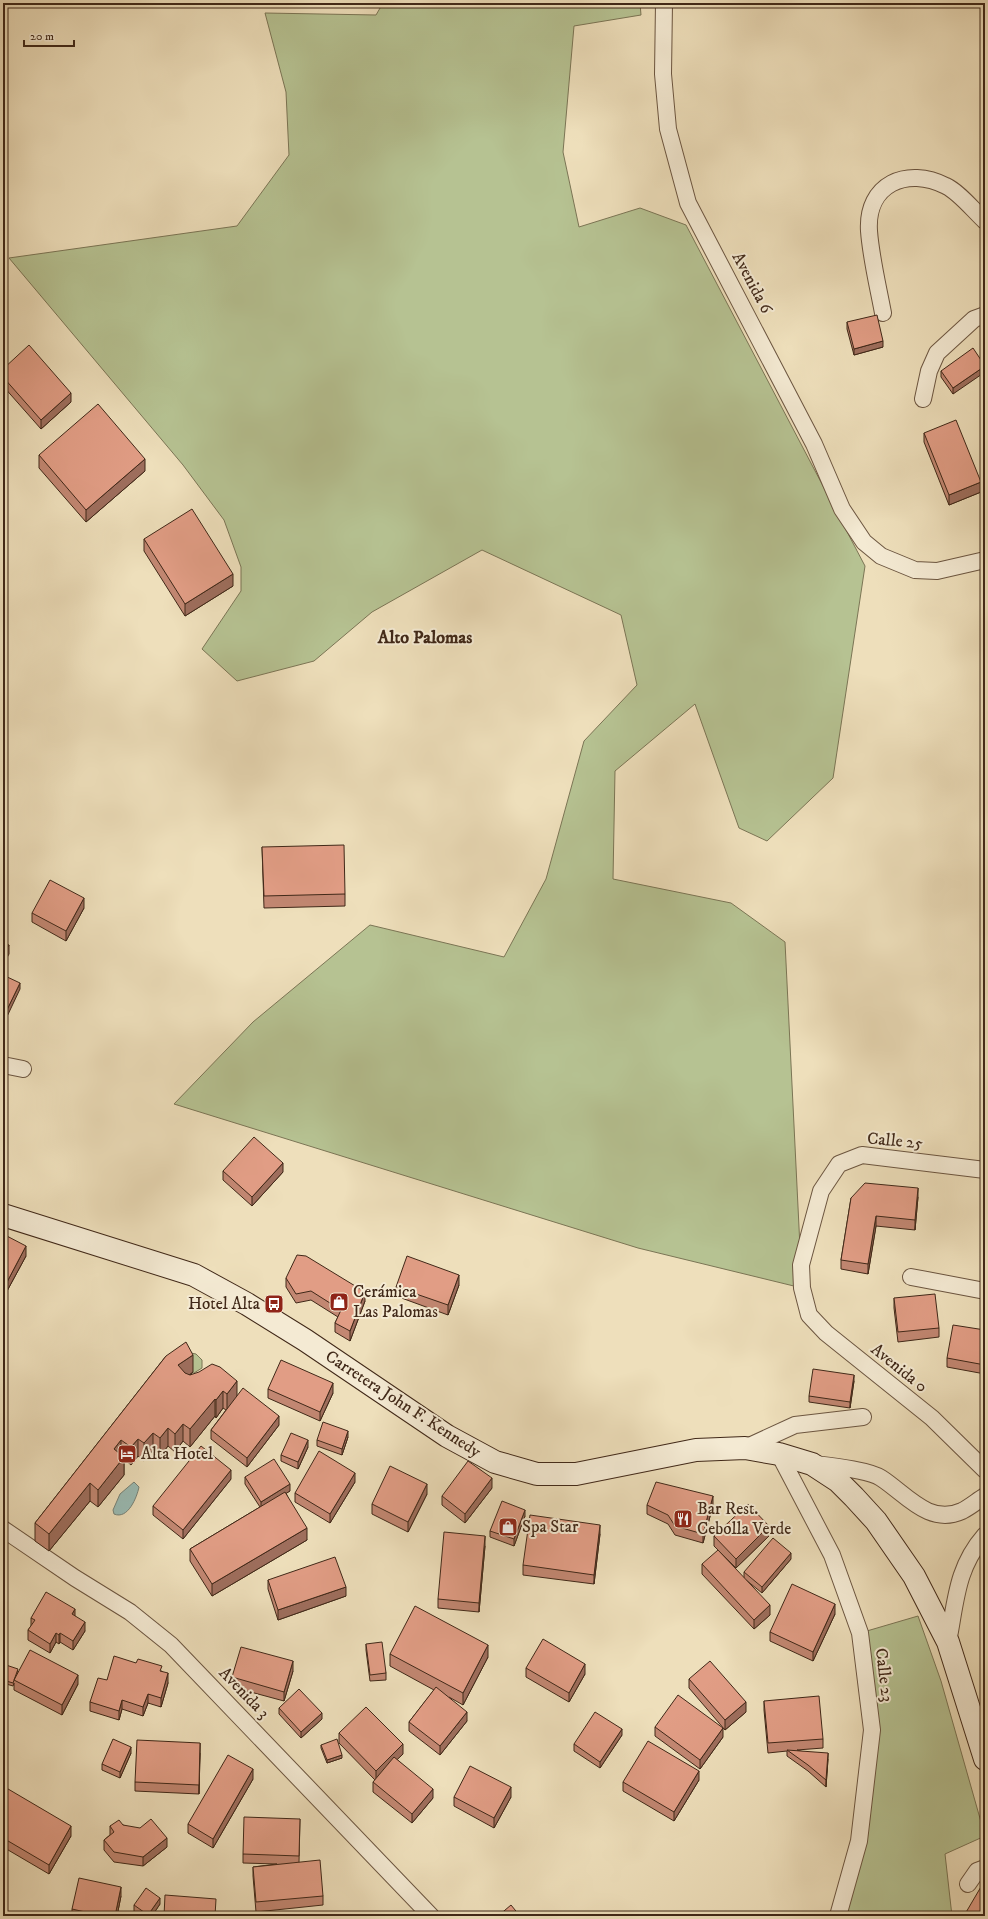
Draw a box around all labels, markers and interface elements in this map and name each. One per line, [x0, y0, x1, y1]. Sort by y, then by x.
scale bar [24, 22, 74, 48]
text: 20 m [30, 29, 54, 44]
street label: Avenida 6 [727, 249, 778, 319]
district label: Alto Palomas [377, 627, 472, 649]
street label: Calle 25 [866, 1128, 924, 1154]
place label: Cerámica Las Palomas [353, 1281, 438, 1323]
shop icon: Cerámica Las Palomas [328, 1291, 350, 1313]
place label: Hotel Alta [188, 1293, 261, 1315]
bus stop icon: Hotel Alta [263, 1293, 285, 1315]
street label: Avenida 0 [866, 1338, 932, 1398]
street label: Carretera John F. Kennedy [321, 1345, 486, 1463]
hotel icon: Alta Hotel [116, 1443, 138, 1465]
place label: Alta Hotel [141, 1443, 213, 1465]
place label: Bar Rest. Cebolla Verde [697, 1498, 791, 1540]
restaurant icon: Bar Rest. Cebolla Verde [672, 1508, 694, 1530]
shop icon: Spa Star [497, 1516, 519, 1538]
place label: Spa Star [522, 1516, 579, 1538]
street label: Calle 23 [870, 1647, 898, 1703]
street label: Avenida 3 [214, 1662, 274, 1724]

